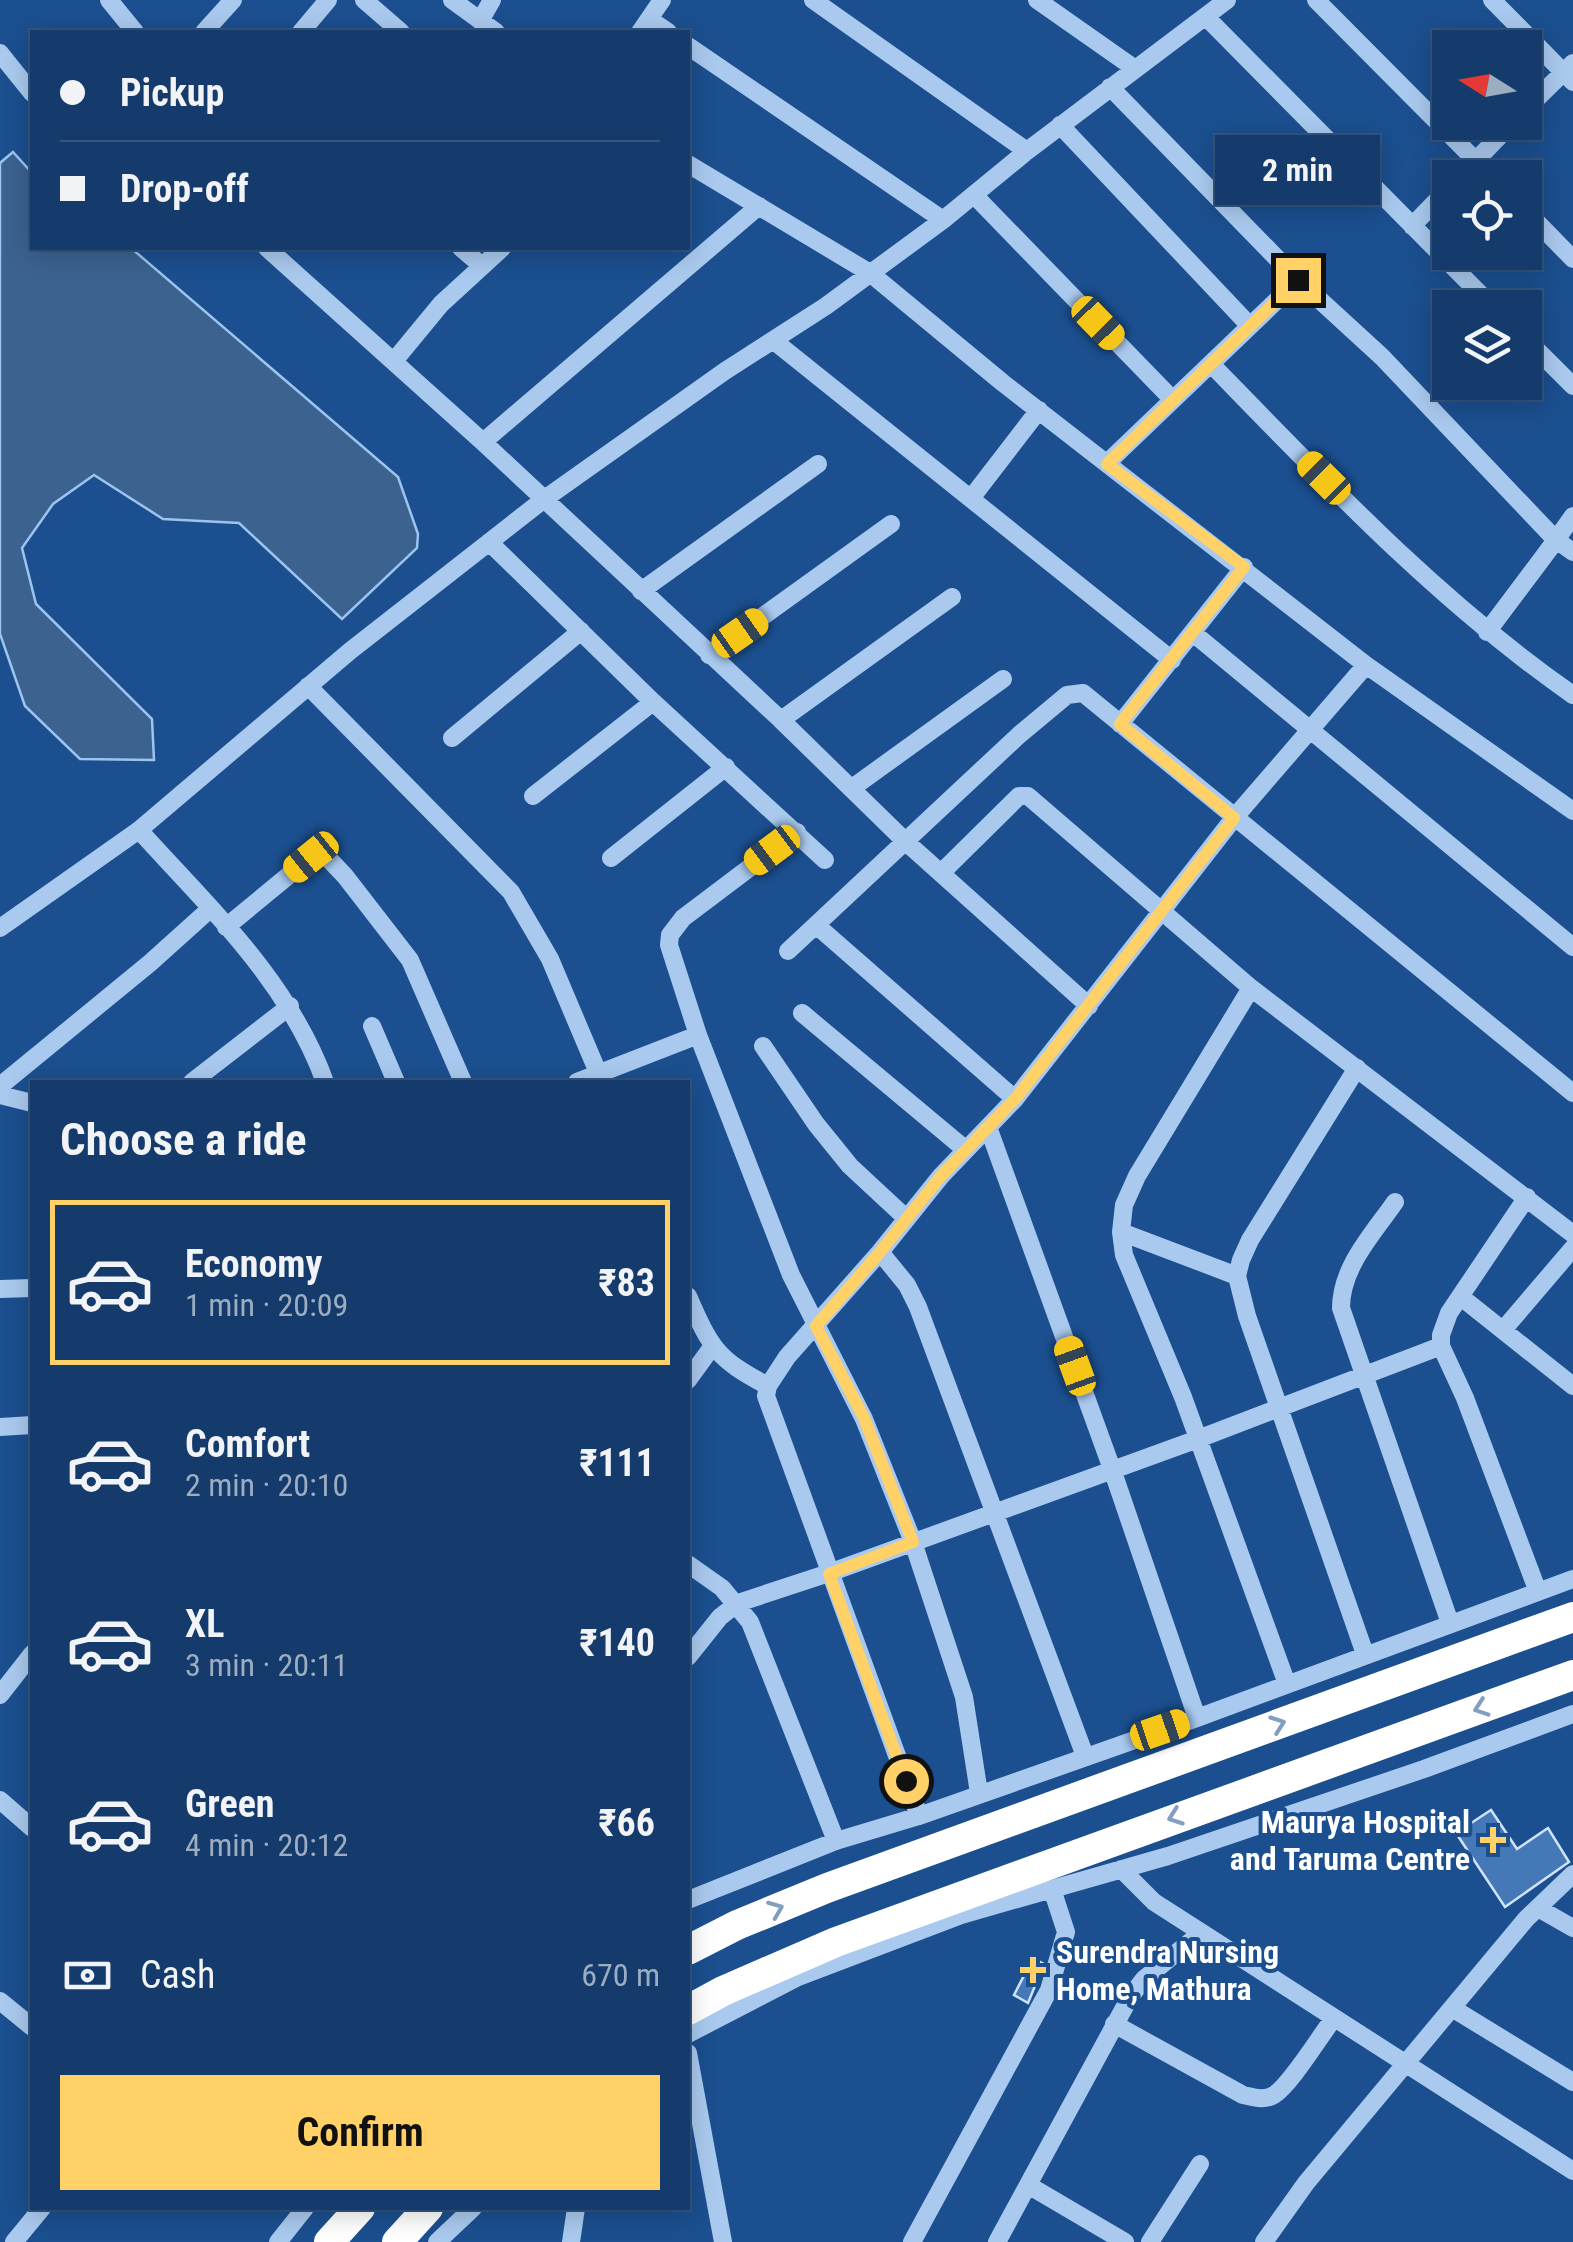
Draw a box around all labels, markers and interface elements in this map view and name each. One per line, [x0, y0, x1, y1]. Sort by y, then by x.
north arrow [1432, 30, 1542, 140]
map controls [1432, 30, 1542, 400]
text: Pickup [120, 71, 224, 115]
callout: 2 min [1216, 135, 1380, 205]
text: 2 min [1262, 151, 1333, 189]
button: locate [1432, 160, 1542, 270]
text: Drop-off [120, 167, 249, 211]
route end [1276, 258, 1321, 303]
button: layers [1432, 290, 1542, 400]
car [1066, 291, 1130, 355]
car [1292, 446, 1356, 510]
car [707, 604, 773, 662]
car [739, 820, 805, 880]
car [278, 826, 344, 888]
text: Choose a ride [60, 1113, 307, 1166]
icon: car [65, 1238, 155, 1328]
text: Economy [185, 1242, 322, 1286]
text: ₹83 [599, 1261, 655, 1305]
text: 1 min · 20:09 [185, 1286, 348, 1324]
car [1051, 1333, 1099, 1399]
icon: car [65, 1418, 155, 1508]
text: Comfort [185, 1422, 310, 1466]
text: ₹111 [579, 1441, 655, 1485]
text: 2 min · 20:10 [185, 1466, 348, 1504]
icon: car [65, 1598, 155, 1688]
text: XL [185, 1602, 224, 1646]
text: ₹140 [579, 1621, 655, 1665]
text: 3 min · 20:11 [185, 1646, 348, 1684]
one-way arrow [1474, 1696, 1491, 1717]
car [1127, 1706, 1193, 1754]
one-way arrow [1268, 1715, 1285, 1736]
route start [884, 1759, 929, 1804]
icon: car [65, 1778, 155, 1868]
text: Green [185, 1782, 275, 1826]
text: ₹66 [599, 1801, 655, 1845]
place label: Maurya Hospital and Taruma Centre [1230, 1803, 1470, 1878]
one-way arrow [1168, 1806, 1185, 1826]
text: 4 min · 20:12 [185, 1826, 348, 1864]
marker: Maurya Hospital and Taruma Centre [1480, 1827, 1506, 1853]
one-way arrow [766, 1900, 784, 1920]
place label: Surendra Nursing Home, Mathura [1056, 1933, 1279, 2008]
icon: cash [60, 1948, 115, 2003]
text: Cash [140, 1953, 215, 1997]
text: 670 m [581, 1956, 660, 1994]
marker: Surendra Nursing Home, Mathura [1020, 1957, 1046, 1983]
button: Confirm [60, 2075, 660, 2190]

